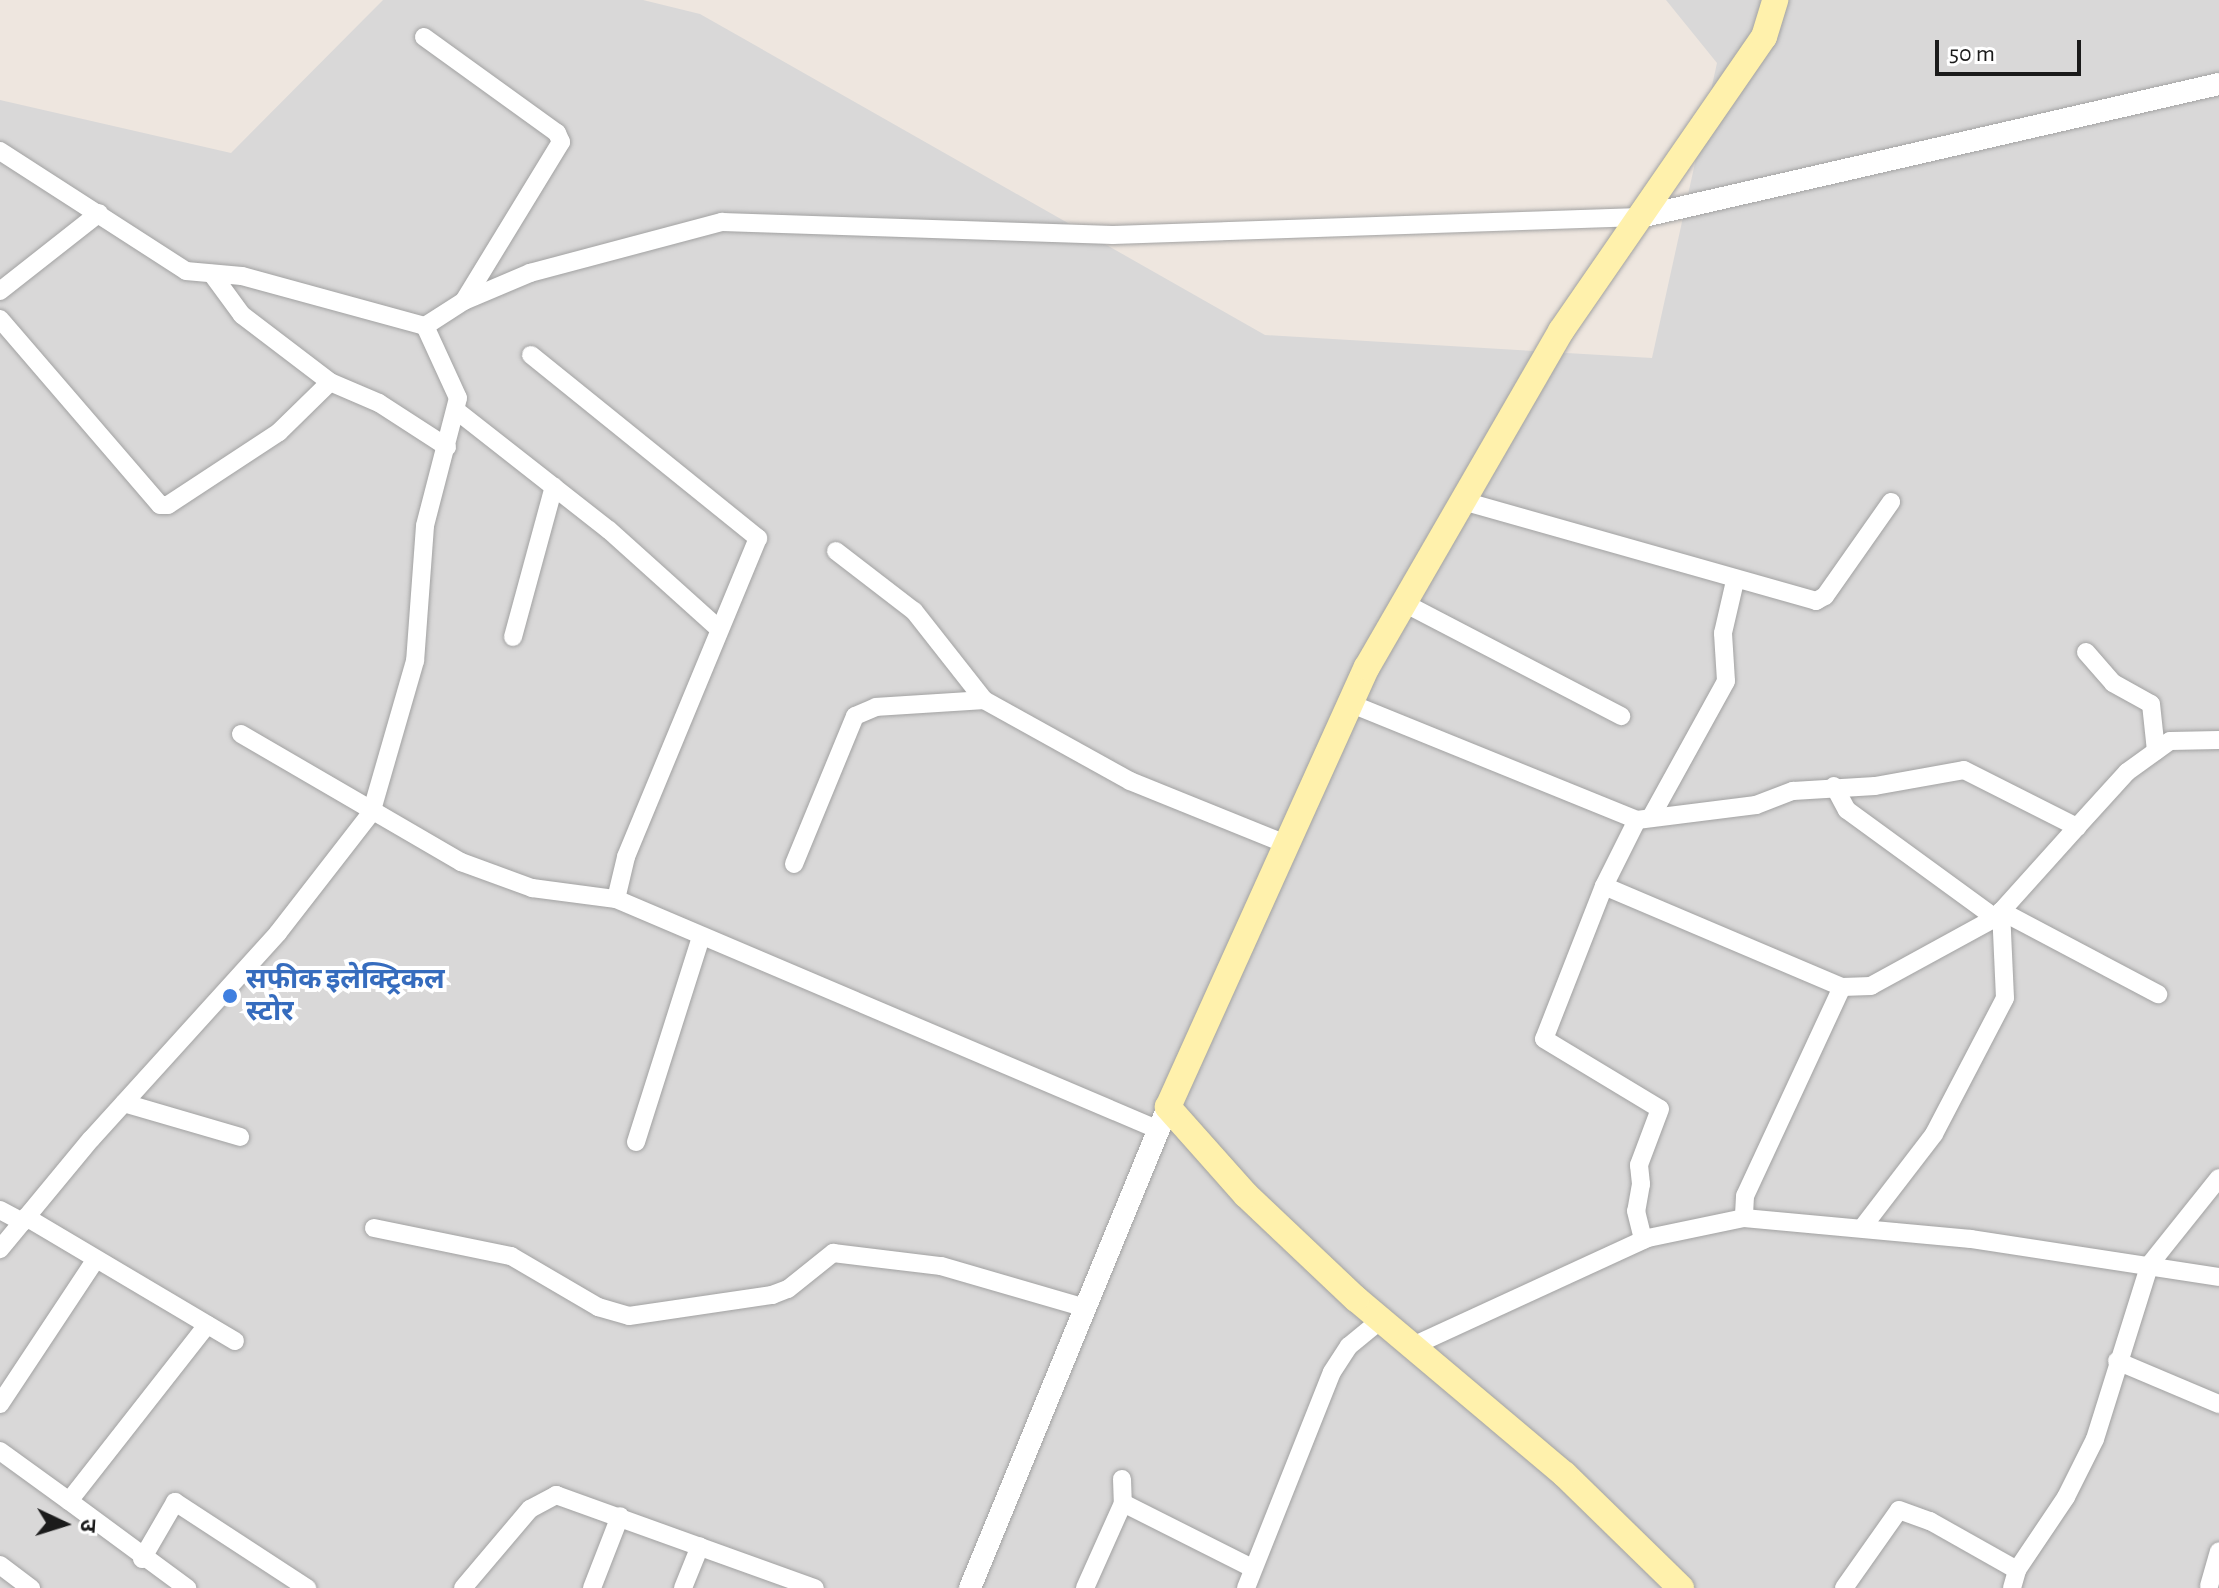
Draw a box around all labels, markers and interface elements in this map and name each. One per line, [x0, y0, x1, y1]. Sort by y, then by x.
scale bar [1939, 24, 2085, 74]
text: 50 m [1949, 42, 1995, 66]
place label: सफीक इलेक्ट्रिकल स्टोर [246, 963, 445, 1029]
marker: सफीक इलेक्ट्रिकल स्टोर [221, 987, 239, 1005]
north arrow [24, 1484, 104, 1564]
text: उ [77, 1518, 99, 1533]

